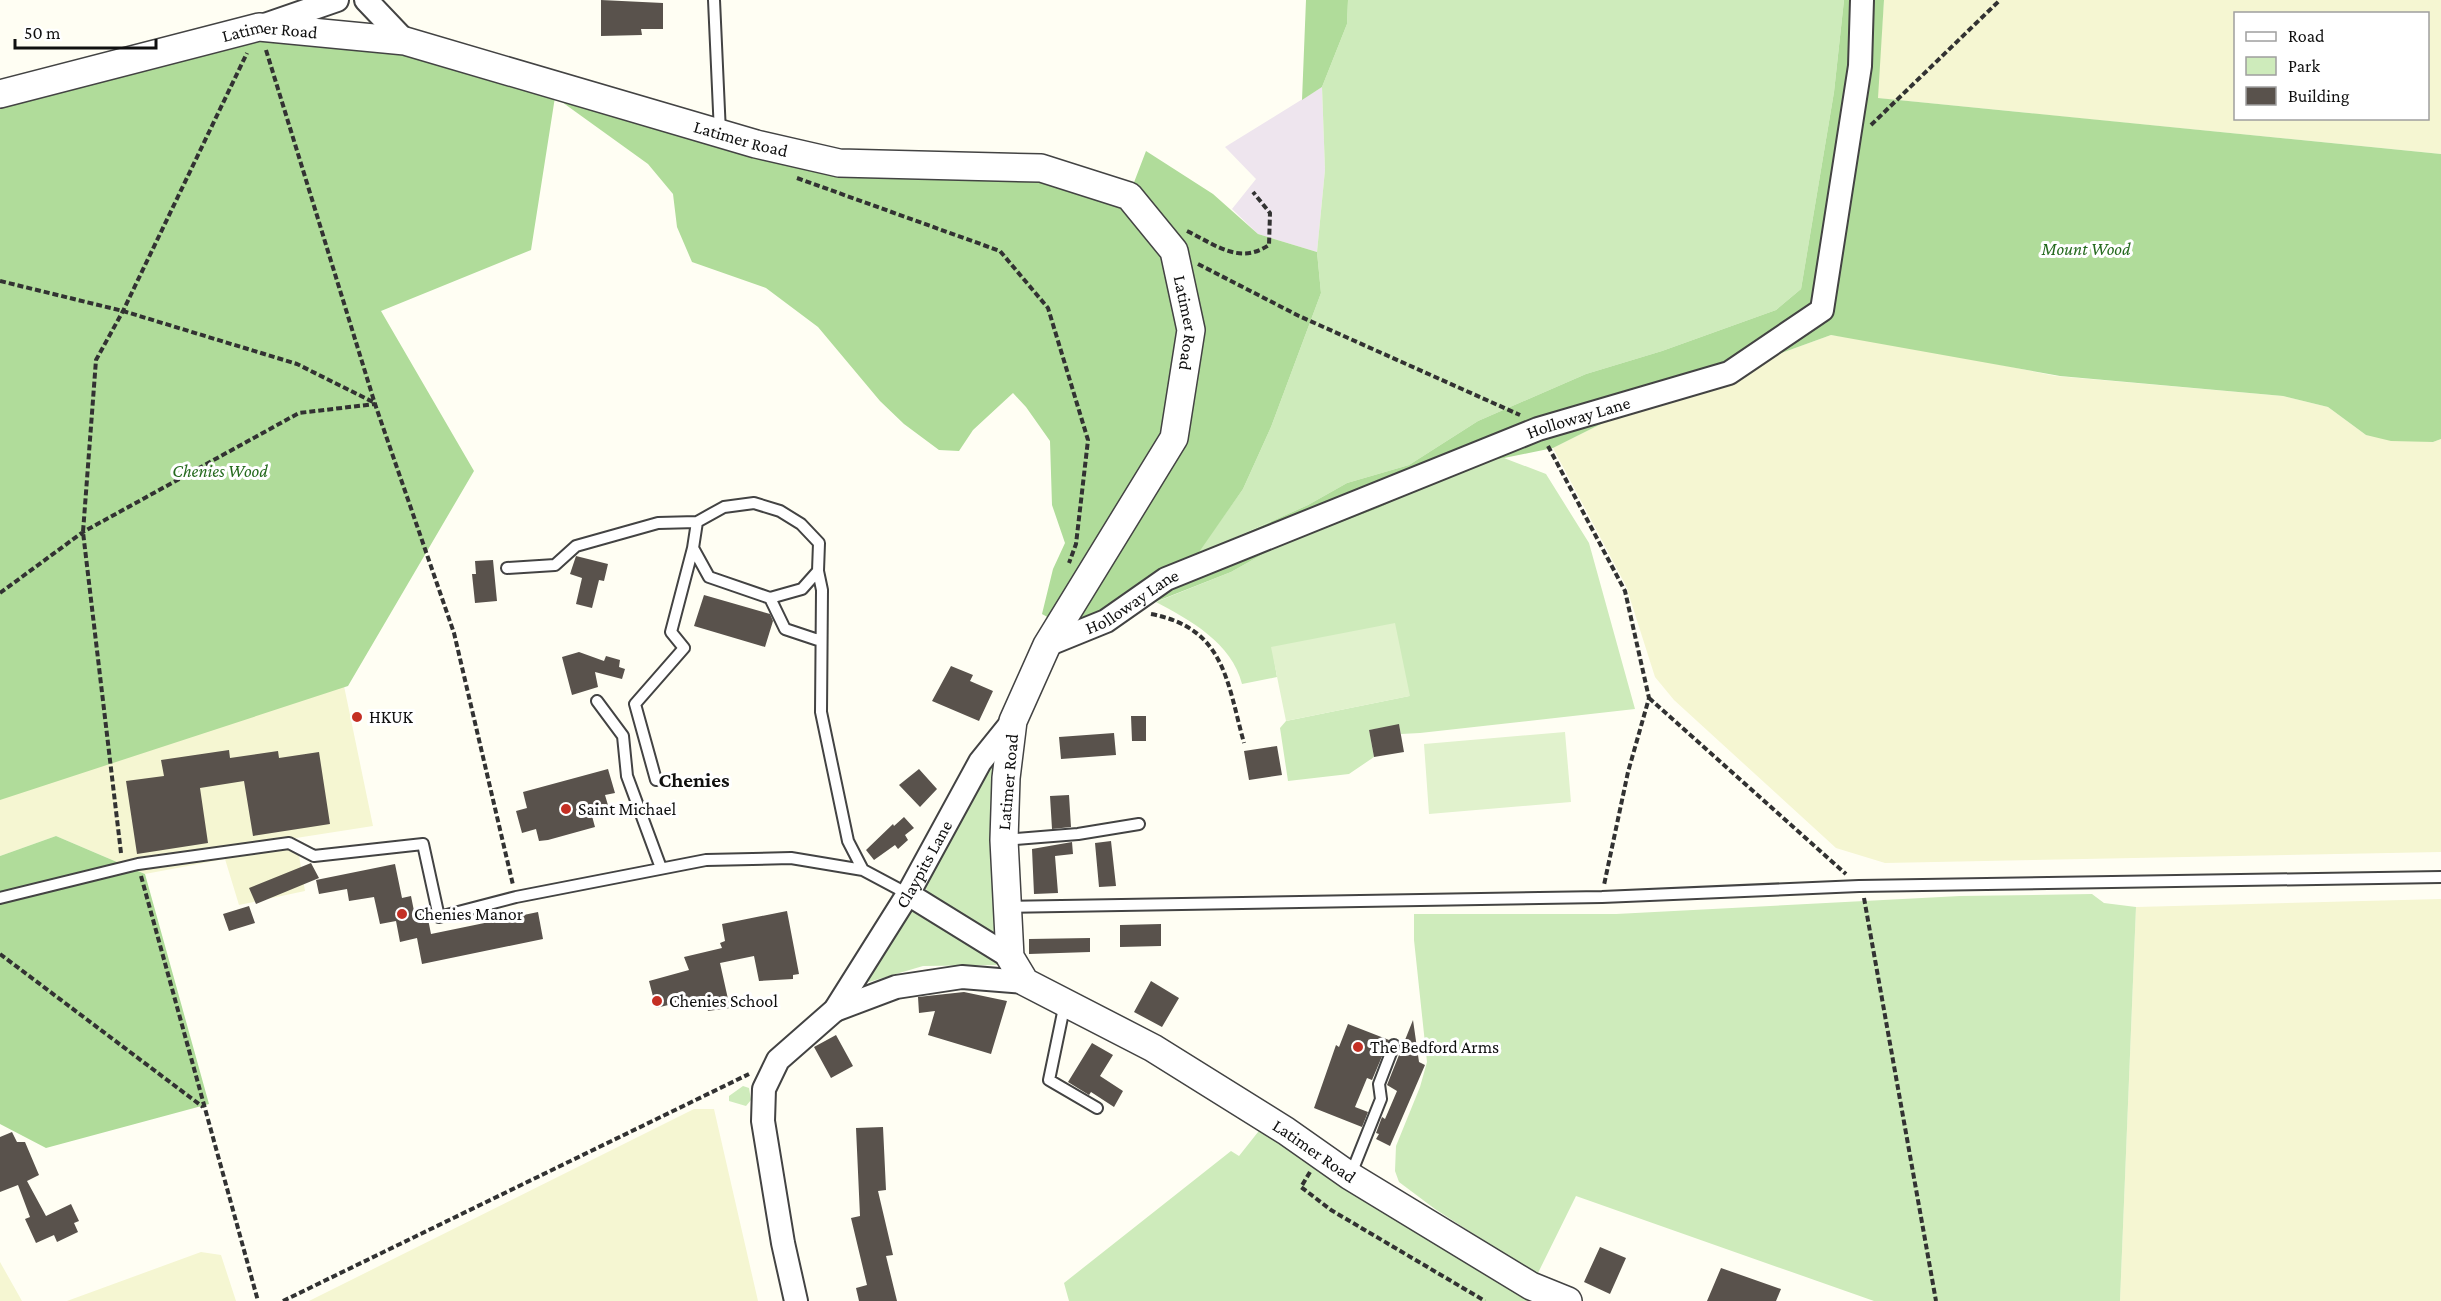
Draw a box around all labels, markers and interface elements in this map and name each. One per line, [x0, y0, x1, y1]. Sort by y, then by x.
scale bar [15, 12, 156, 50]
legend [2234, 12, 2429, 120]
street label: Latimer Road [220, 16, 319, 46]
text: 50 m [24, 23, 61, 43]
text: Road [2288, 26, 2325, 46]
text: Park [2288, 56, 2320, 76]
text: Building [2288, 86, 2350, 106]
street label: Latimer Road [691, 116, 790, 161]
park label: Mount Wood [2040, 239, 2131, 259]
street label: Latimer Road [1169, 273, 1201, 373]
street label: Holloway Lane [1524, 393, 1633, 443]
park label: Chenies Wood [172, 461, 268, 481]
street label: Holloway Lane [1083, 565, 1182, 638]
place label: HKUK [369, 707, 414, 727]
marker: HKUK [350, 710, 364, 724]
street label: Latimer Road [994, 732, 1022, 831]
district label: Chenies [658, 768, 730, 792]
place label: Saint Michael [578, 799, 676, 819]
marker: Saint Michael [559, 802, 573, 816]
street label: Claypits Lane [892, 817, 956, 912]
place label: Chenies Manor [414, 904, 524, 924]
marker: Chenies Manor [395, 907, 409, 921]
place label: Chenies School [669, 991, 778, 1011]
marker: Chenies School [650, 994, 664, 1008]
place label: The Bedford Arms [1370, 1037, 1499, 1057]
marker: The Bedford Arms [1351, 1040, 1365, 1054]
street label: Latimer Road [1269, 1115, 1360, 1187]

